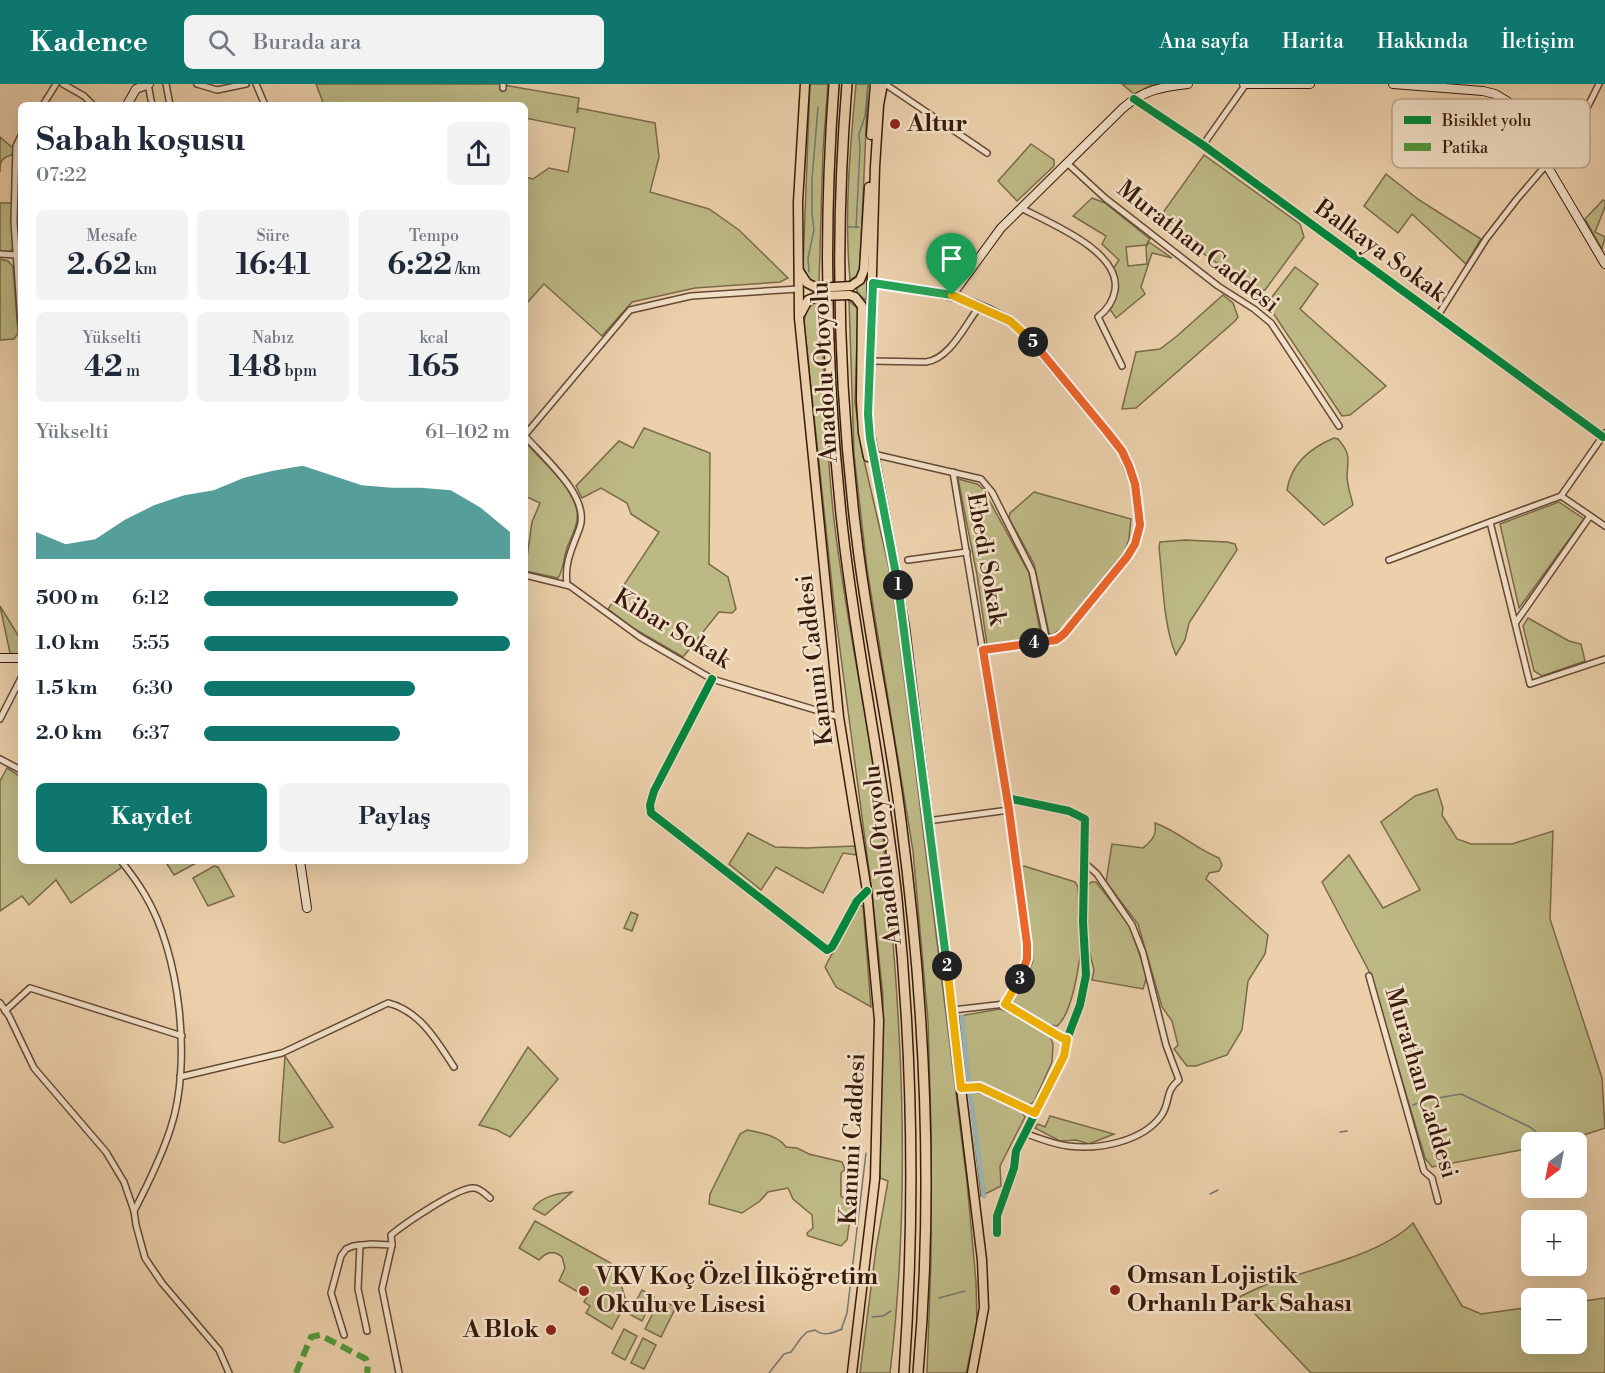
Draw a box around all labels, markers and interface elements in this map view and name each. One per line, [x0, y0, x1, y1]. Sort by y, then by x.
search box [184, 15, 604, 69]
text: Kadence [30, 25, 148, 60]
icon: search [205, 26, 238, 59]
text: Burada ara [253, 29, 361, 56]
text: Ana sayfa [1159, 29, 1249, 55]
text: Harita [1282, 29, 1344, 55]
text: Hakkında [1377, 29, 1468, 55]
text: İletişim [1501, 29, 1575, 55]
legend [1392, 99, 1590, 168]
place label: Altur [906, 109, 967, 139]
text: Bisiklet yolu [1441, 111, 1531, 131]
marker: Altur [888, 117, 902, 131]
text: Sabah koşusu [36, 120, 245, 161]
button: share [447, 122, 510, 185]
text: Patika [1442, 138, 1489, 158]
text: 07:22 [36, 163, 87, 188]
street label: Murathan Caddesi [1111, 174, 1285, 320]
street label: Balkaya Sokak [1308, 193, 1453, 310]
text: Mesafe [87, 226, 137, 246]
text: Süre [256, 226, 290, 246]
text: Tempo [409, 226, 459, 246]
pin [926, 233, 977, 295]
icon: arrive [935, 242, 968, 275]
text: 2.62 [67, 246, 131, 284]
text: 16:41 [236, 246, 310, 284]
text: 6:22 [387, 246, 452, 284]
text: km [131, 259, 157, 279]
text: /km [452, 259, 481, 279]
street label: Anadolu Otoyolu [805, 280, 845, 464]
pin: 5 [1018, 327, 1048, 357]
text: Yükselti [83, 328, 141, 348]
text: Nabız [252, 328, 294, 348]
text: kcal [419, 328, 449, 348]
text: 5 [1028, 332, 1038, 352]
text: 42 [84, 348, 123, 386]
text: 148 [229, 348, 281, 386]
text: 165 [409, 348, 459, 386]
text: m [123, 361, 140, 381]
text: bpm [281, 361, 317, 381]
text: Yükselti [36, 420, 109, 445]
text: 61–102 m [425, 420, 510, 445]
street label: Ebedi Sokak [960, 490, 1013, 629]
pin: 1 [883, 570, 913, 600]
street label: Kanuni Caddesi [790, 573, 840, 747]
text: 1 [894, 575, 902, 595]
street label: Kibar Sokak [608, 582, 737, 677]
text: 500 m [36, 586, 99, 611]
text: 6:12 [132, 586, 169, 611]
pin: 4 [1019, 628, 1049, 658]
text: 1.0 km [36, 631, 100, 656]
text: 5:55 [132, 631, 170, 656]
text: 4 [1029, 633, 1039, 653]
text: 1.5 km [36, 676, 97, 701]
text: 6:30 [132, 676, 173, 701]
text: 2.0 km [36, 721, 102, 746]
text: 6:37 [132, 721, 169, 746]
street label: Anadolu Otoyolu [857, 763, 909, 948]
button: Kaydet [36, 783, 267, 852]
button: Paylaş [279, 783, 510, 852]
pin: 2 [932, 951, 962, 981]
text: 2 [942, 956, 952, 976]
pin: 3 [1005, 964, 1035, 994]
text: 3 [1015, 969, 1025, 989]
street label: Murathan Caddesi [1378, 984, 1464, 1182]
street label: Kanuni Caddesi [834, 1052, 872, 1226]
north arrow [1521, 1132, 1587, 1198]
map controls [1521, 1132, 1587, 1354]
button: + [1521, 1210, 1587, 1276]
place label: VKV Koç Özel İlköğretim Okulu ve Lisesi [595, 1260, 878, 1320]
place label: Omsan Lojistik Orhanlı Park Sahası [1127, 1261, 1352, 1319]
marker: Omsan Lojistik Orhanlı Park Sahası [1108, 1283, 1122, 1297]
marker: VKV Koç Özel İlköğretim Okulu ve Lisesi [577, 1284, 591, 1298]
button: − [1521, 1288, 1587, 1354]
place label: A Blok [462, 1315, 540, 1345]
marker: A Blok [544, 1323, 558, 1337]

